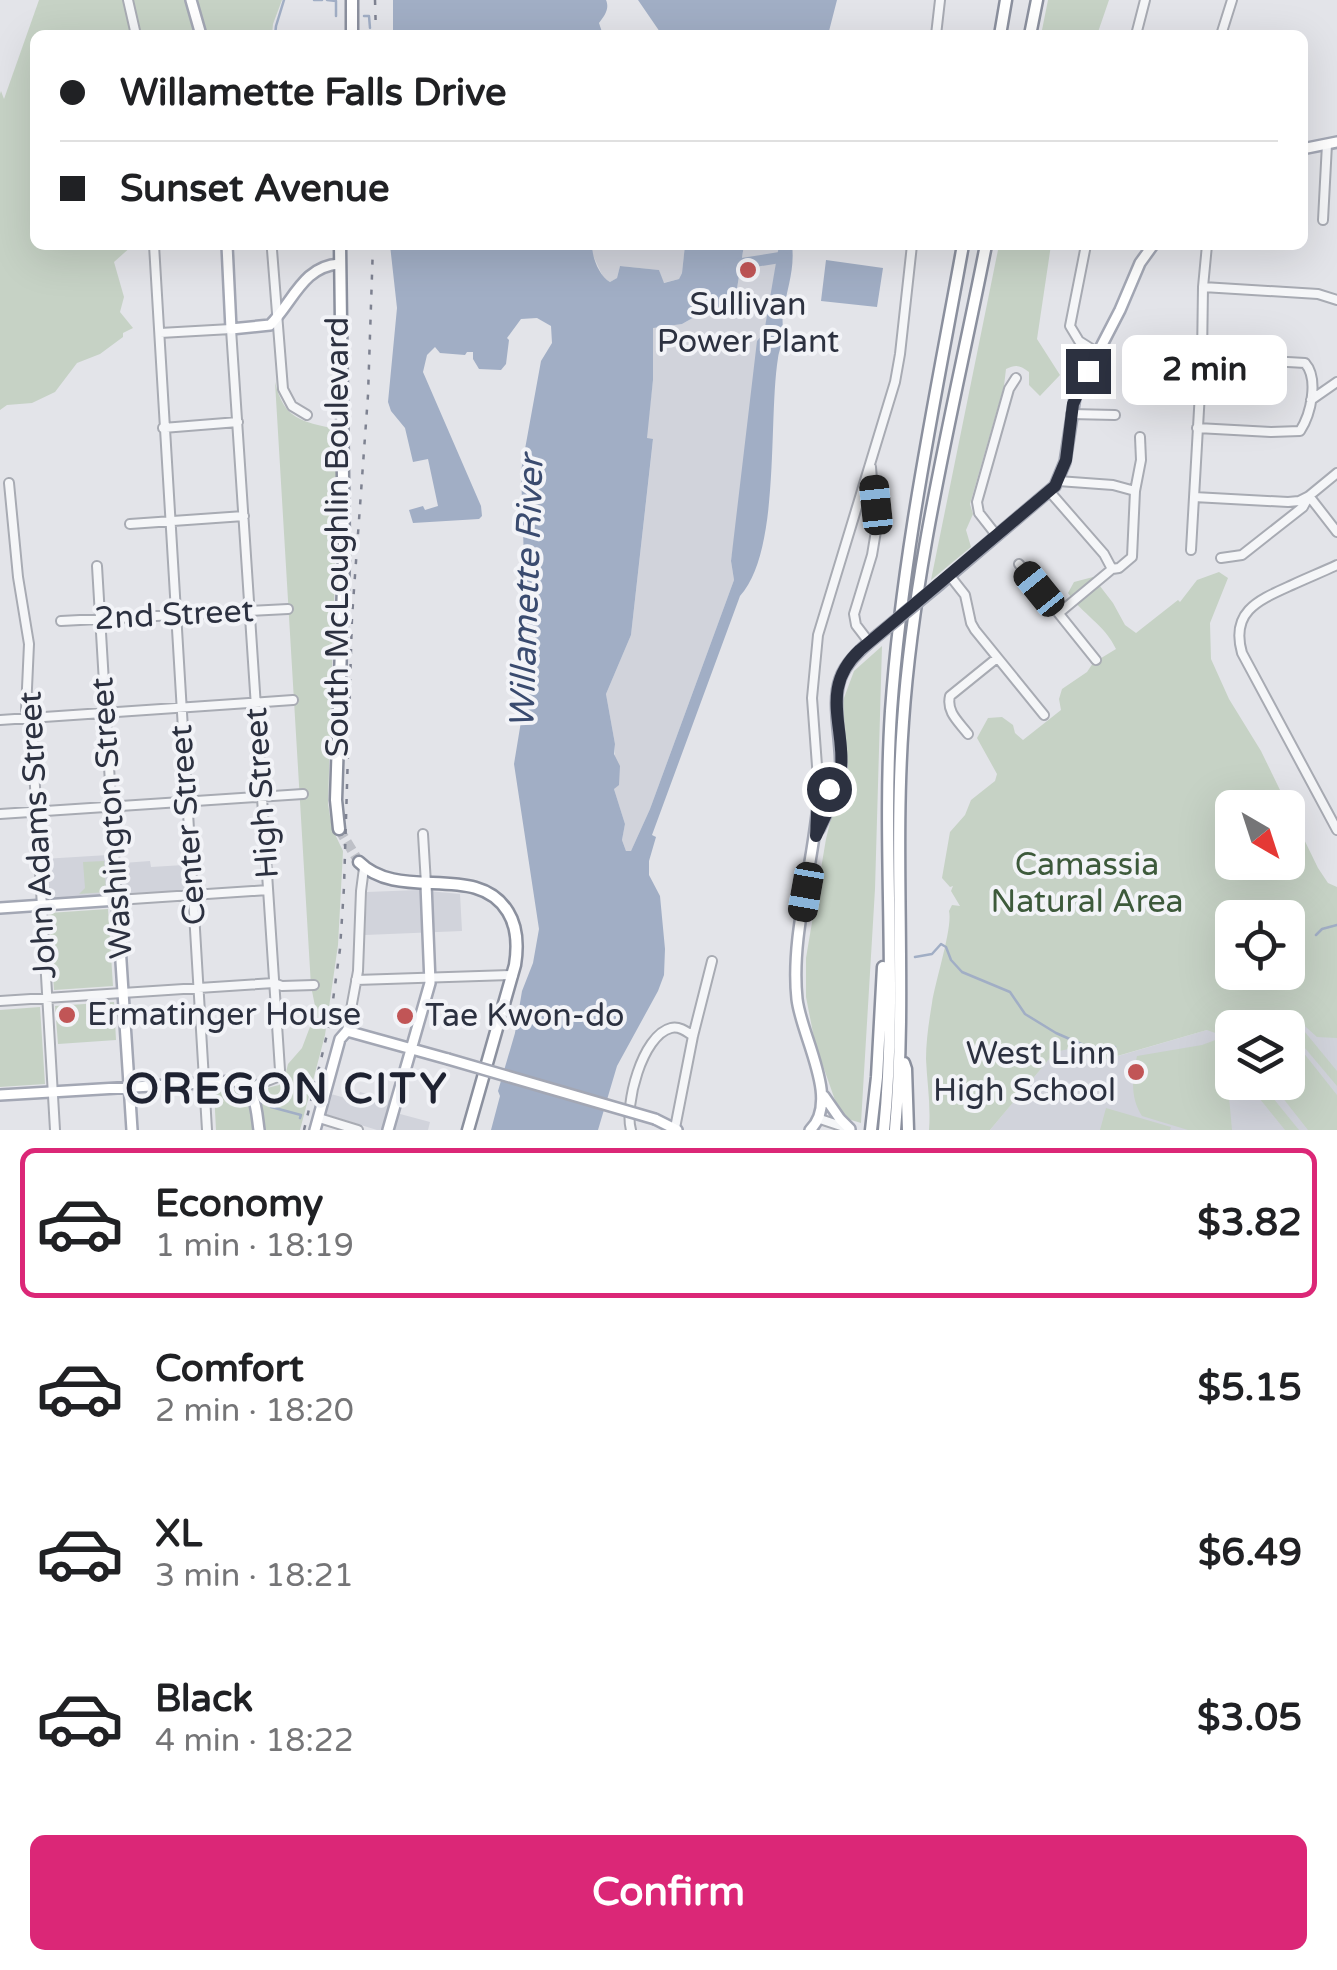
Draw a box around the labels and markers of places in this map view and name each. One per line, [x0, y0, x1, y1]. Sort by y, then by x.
marker: Sullivan Power Plant [737, 259, 759, 281]
place label: Sullivan Power Plant [657, 286, 839, 361]
place label: Ermatinger House [87, 996, 361, 1034]
place label: Tae Kwon-do [425, 997, 625, 1035]
marker: Ermatinger House [56, 1004, 78, 1026]
marker: Tae Kwon-do [394, 1005, 416, 1027]
place label: West Linn High School [933, 1035, 1116, 1110]
marker: West Linn High School [1125, 1061, 1147, 1083]

